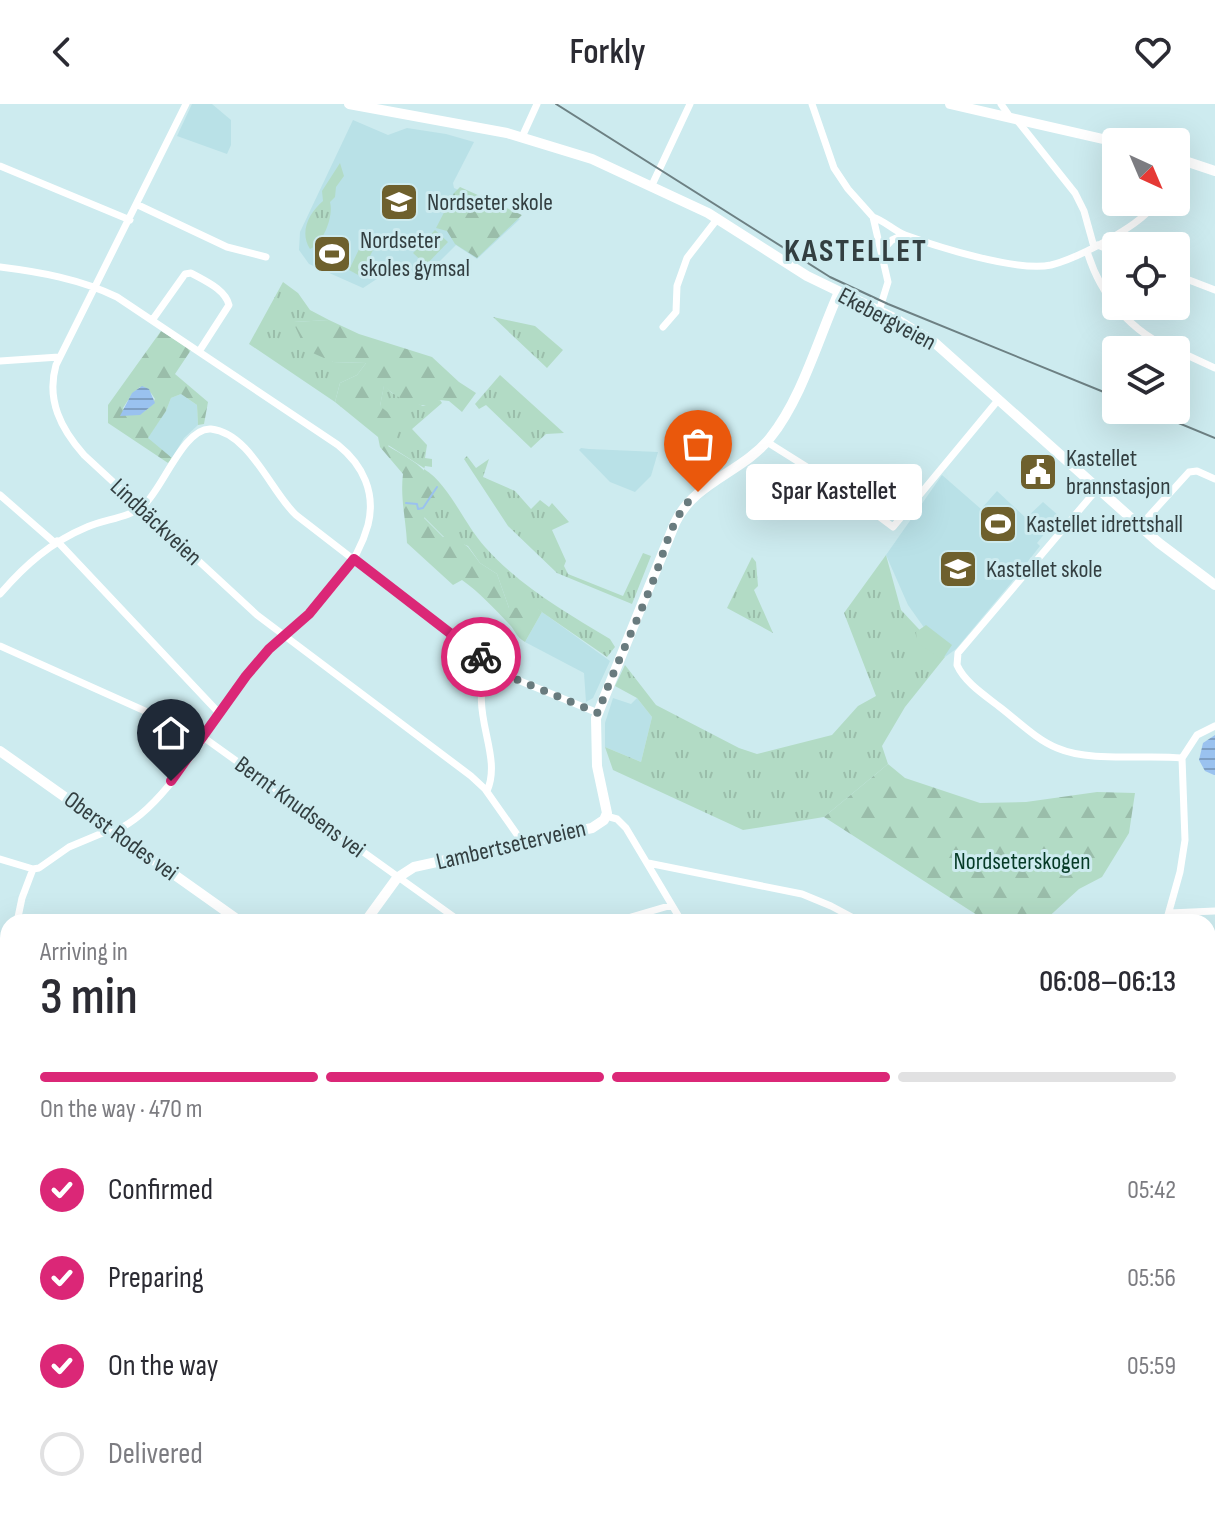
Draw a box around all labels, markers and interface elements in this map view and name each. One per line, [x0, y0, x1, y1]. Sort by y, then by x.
icon: back [40, 30, 84, 74]
icon: heart [1131, 30, 1175, 74]
text: Forkly [569, 31, 646, 74]
north arrow [1102, 128, 1190, 216]
map controls [1102, 128, 1190, 424]
school or university icon: Nordseter skole [378, 181, 420, 223]
place label: Nordseter skole [427, 188, 553, 217]
place label: Nordseter skoles gymsal [360, 226, 470, 283]
district label: KASTELLET [784, 232, 928, 271]
button: locate [1102, 232, 1190, 320]
sports icon: Nordseter skoles gymsal [311, 233, 353, 275]
street label: Ekebergveien [833, 281, 941, 357]
button: layers [1102, 336, 1190, 424]
pin [664, 410, 732, 492]
icon: bag [676, 422, 720, 466]
place label: Kastellet brannstasjon [1066, 444, 1170, 501]
public building icon: Kastellet brannstasjon [1017, 451, 1059, 493]
callout: Spar Kastellet [746, 464, 922, 520]
street label: Lindbäckveien [104, 472, 208, 572]
text: Spar Kastellet [771, 476, 897, 507]
sports icon: Kastellet idrettshall [977, 503, 1019, 545]
place label: Kastellet idrettshall [1026, 510, 1183, 539]
school or university icon: Kastellet skole [937, 548, 979, 590]
place label: Kastellet skole [986, 555, 1102, 584]
courier [441, 617, 521, 697]
icon: bike [459, 635, 503, 679]
pin [137, 699, 205, 781]
icon: home [149, 711, 193, 755]
street label: Bernt Knudsens vei [229, 750, 371, 864]
street label: Oberst Rodes vei [58, 785, 184, 887]
street label: Lambertseterveien [433, 814, 589, 876]
park label: Nordseterskogen [954, 847, 1090, 876]
text: Arriving in [40, 937, 128, 968]
text: 06:08–06:13 [1039, 964, 1176, 1000]
text: 3 min [40, 966, 138, 1029]
text: On the way · 470 m [40, 1094, 203, 1125]
icon: check [40, 1168, 84, 1212]
text: Confirmed [108, 1172, 213, 1208]
text: 05:42 [1127, 1175, 1176, 1206]
icon: check [40, 1256, 84, 1300]
text: Preparing [108, 1260, 204, 1296]
text: 05:56 [1127, 1263, 1176, 1294]
icon: check [40, 1344, 84, 1388]
text: On the way [108, 1348, 218, 1384]
text: 05:59 [1127, 1351, 1176, 1382]
text: Delivered [108, 1436, 203, 1472]

